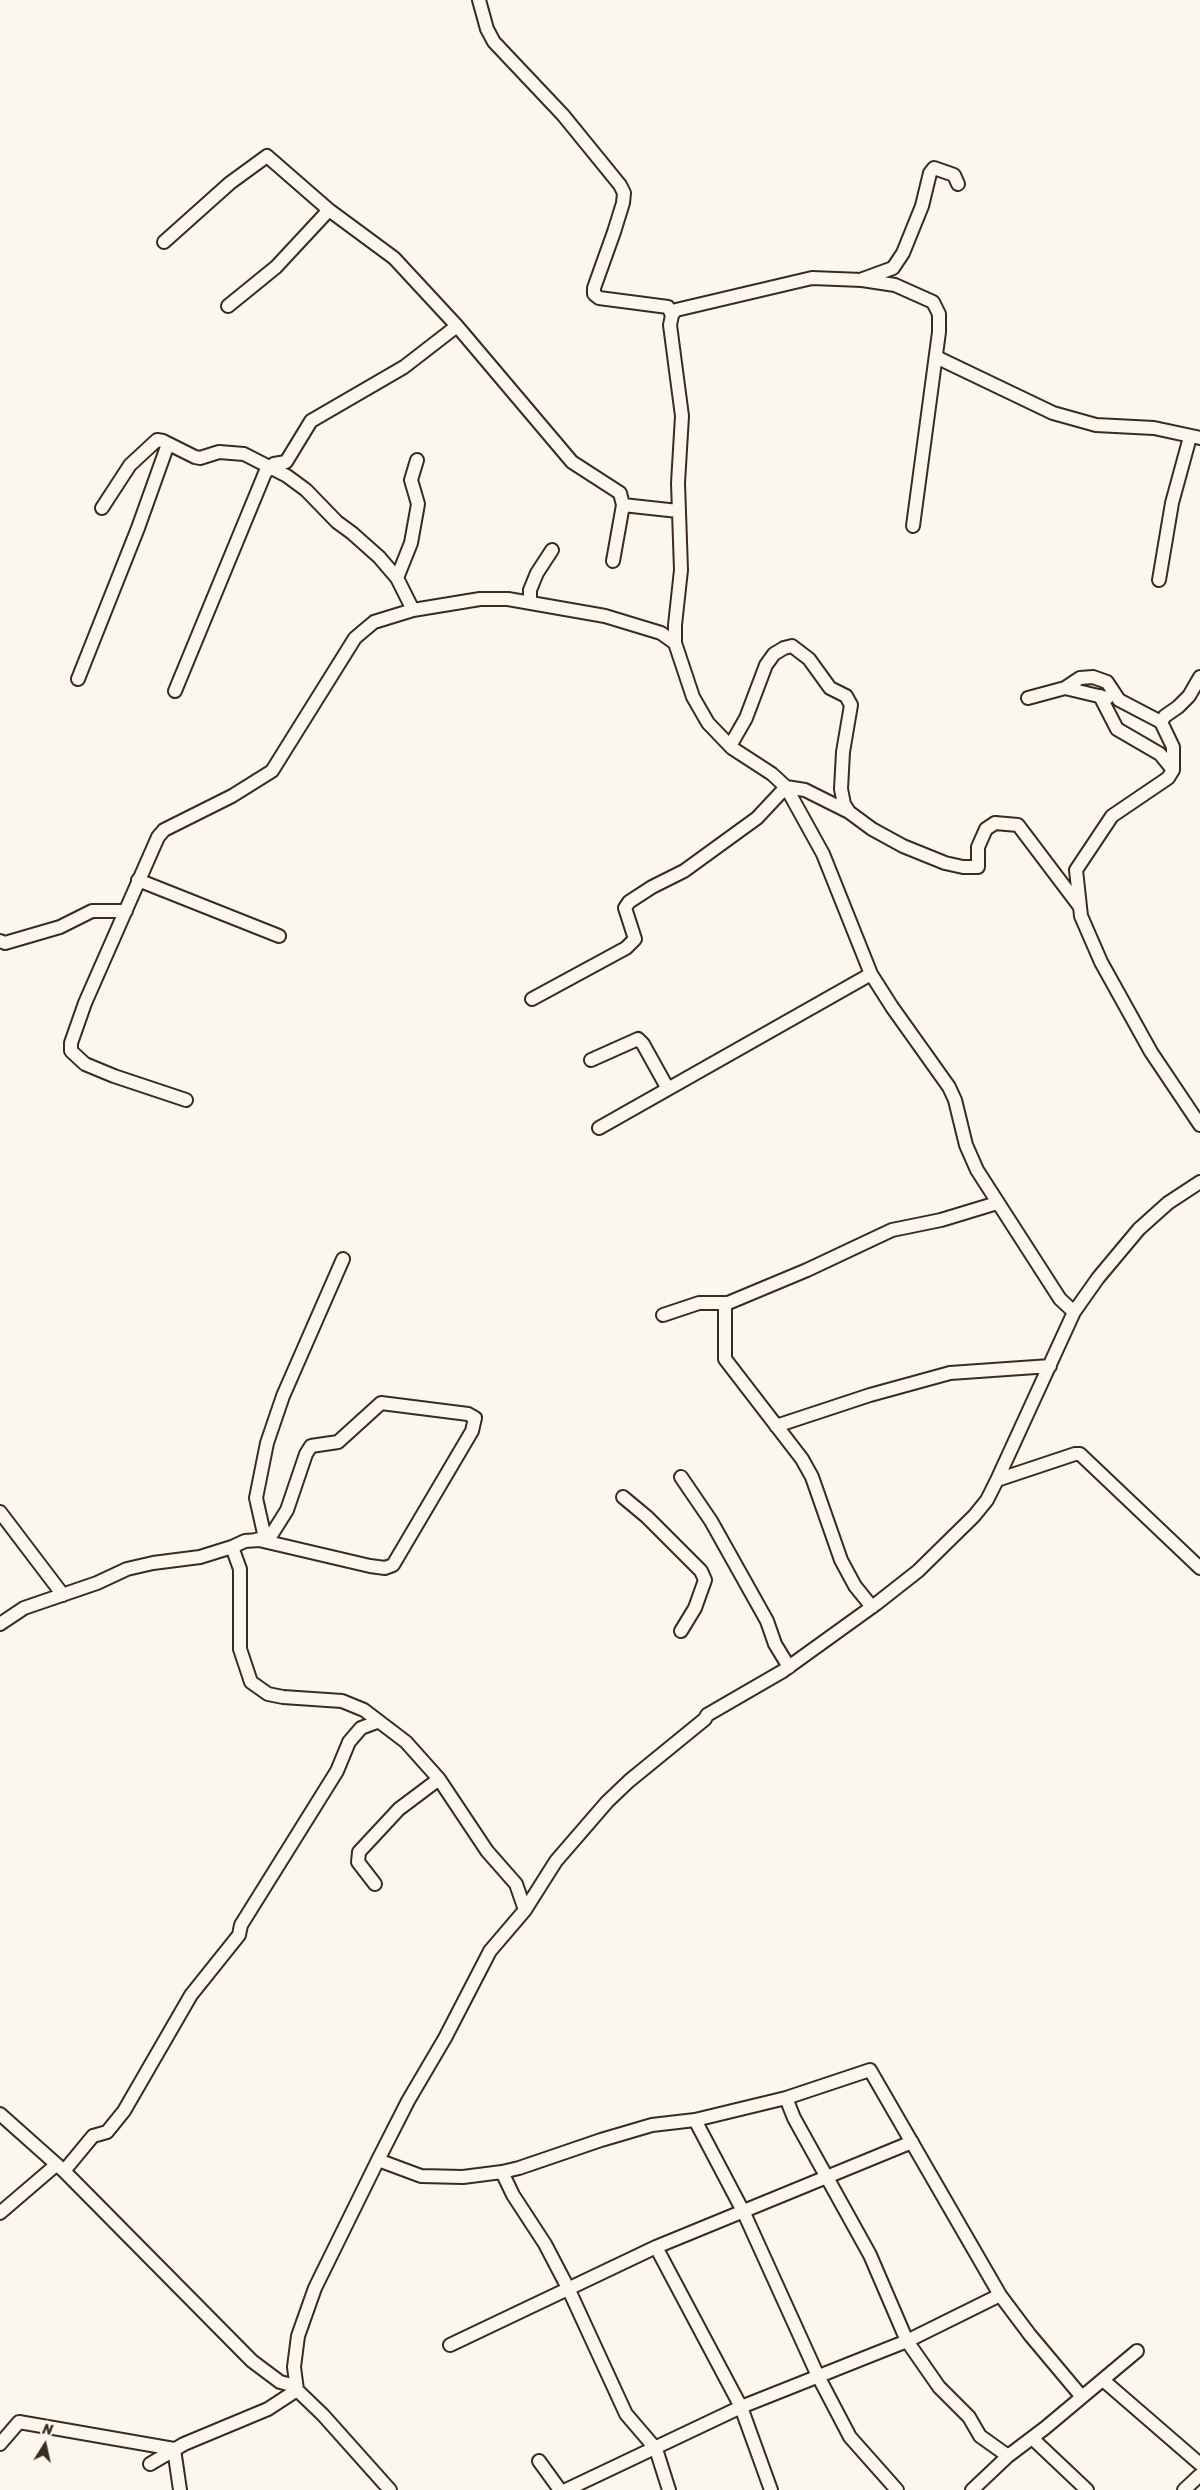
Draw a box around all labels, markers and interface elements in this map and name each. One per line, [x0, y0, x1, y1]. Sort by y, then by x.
text: N [41, 2417, 55, 2443]
north arrow [20, 2420, 70, 2470]

